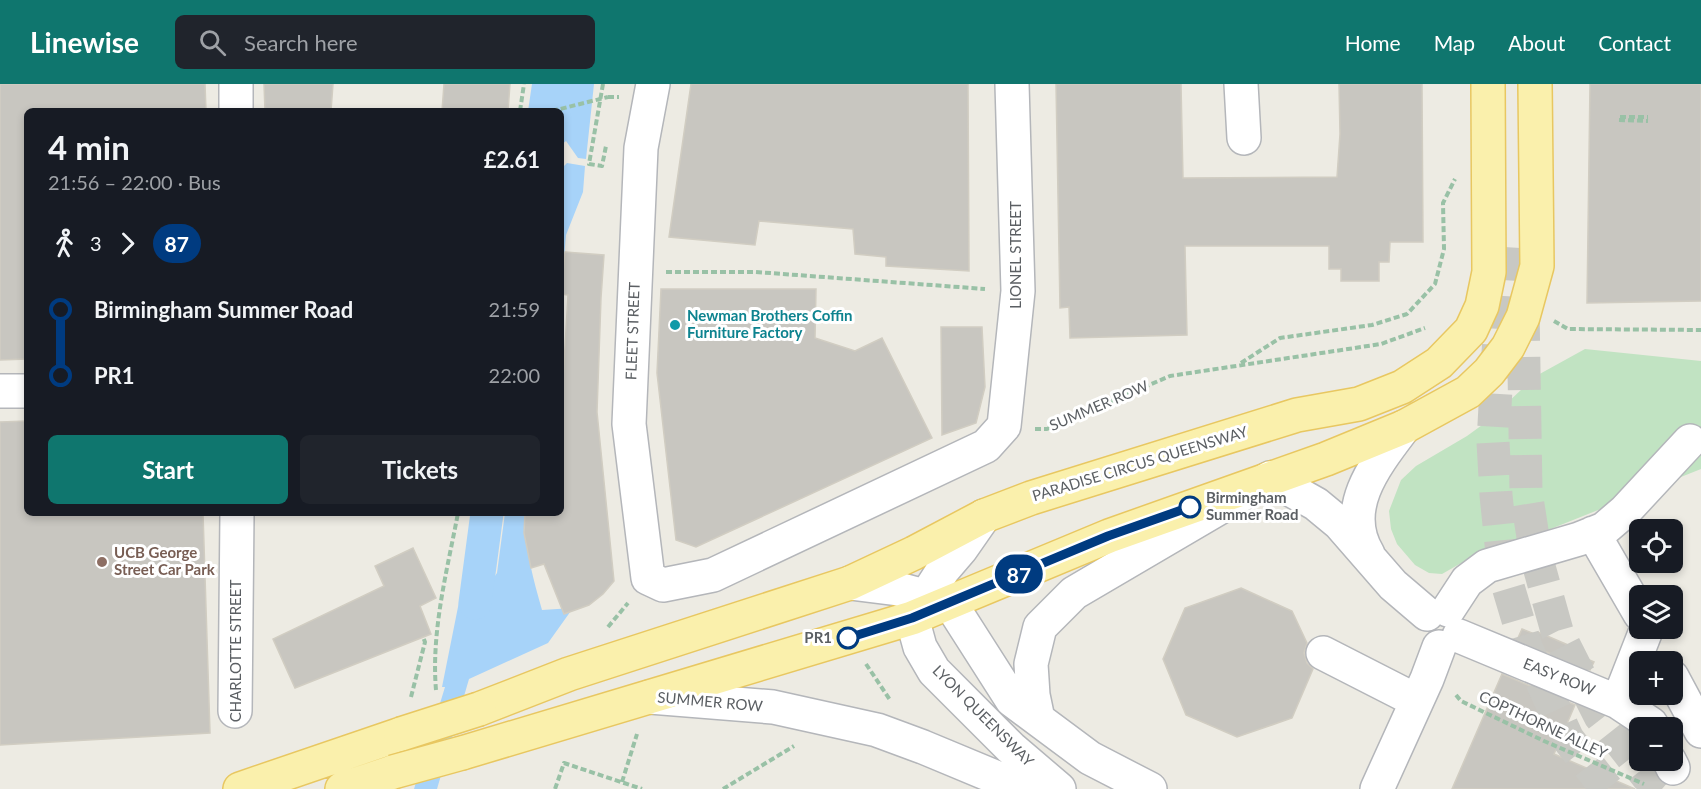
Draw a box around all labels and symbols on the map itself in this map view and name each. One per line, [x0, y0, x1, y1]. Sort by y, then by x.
street label: LIONEL STREET [1006, 201, 1024, 309]
street label: FLEET STREET [621, 281, 643, 380]
place label: Newman Brothers Coffin Furniture Factory [687, 306, 853, 341]
marker: Newman Brothers Coffin Furniture Factory [668, 318, 682, 332]
street label: SUMMER ROW [1046, 376, 1151, 434]
street label: PARADISE CIRCUS QUEENSWAY [1030, 422, 1250, 504]
place label: Birmingham Summer Road [1206, 488, 1299, 523]
marker: Birmingham Summer Road [1179, 496, 1201, 518]
place label: UCB George Street Car Park [114, 543, 216, 578]
line badge: 87 [992, 554, 1046, 594]
marker: UCB George Street Car Park [95, 555, 109, 569]
street label: CHARLOTTE STREET [226, 580, 244, 722]
marker: PR1 [837, 627, 859, 649]
place label: PR1 [804, 628, 832, 646]
street label: EASY ROW [1521, 653, 1598, 699]
street label: LYON QUEENSWAY [929, 661, 1038, 770]
street label: COPTHORNE ALLEY [1476, 686, 1611, 762]
street label: SUMMER ROW [657, 687, 764, 715]

